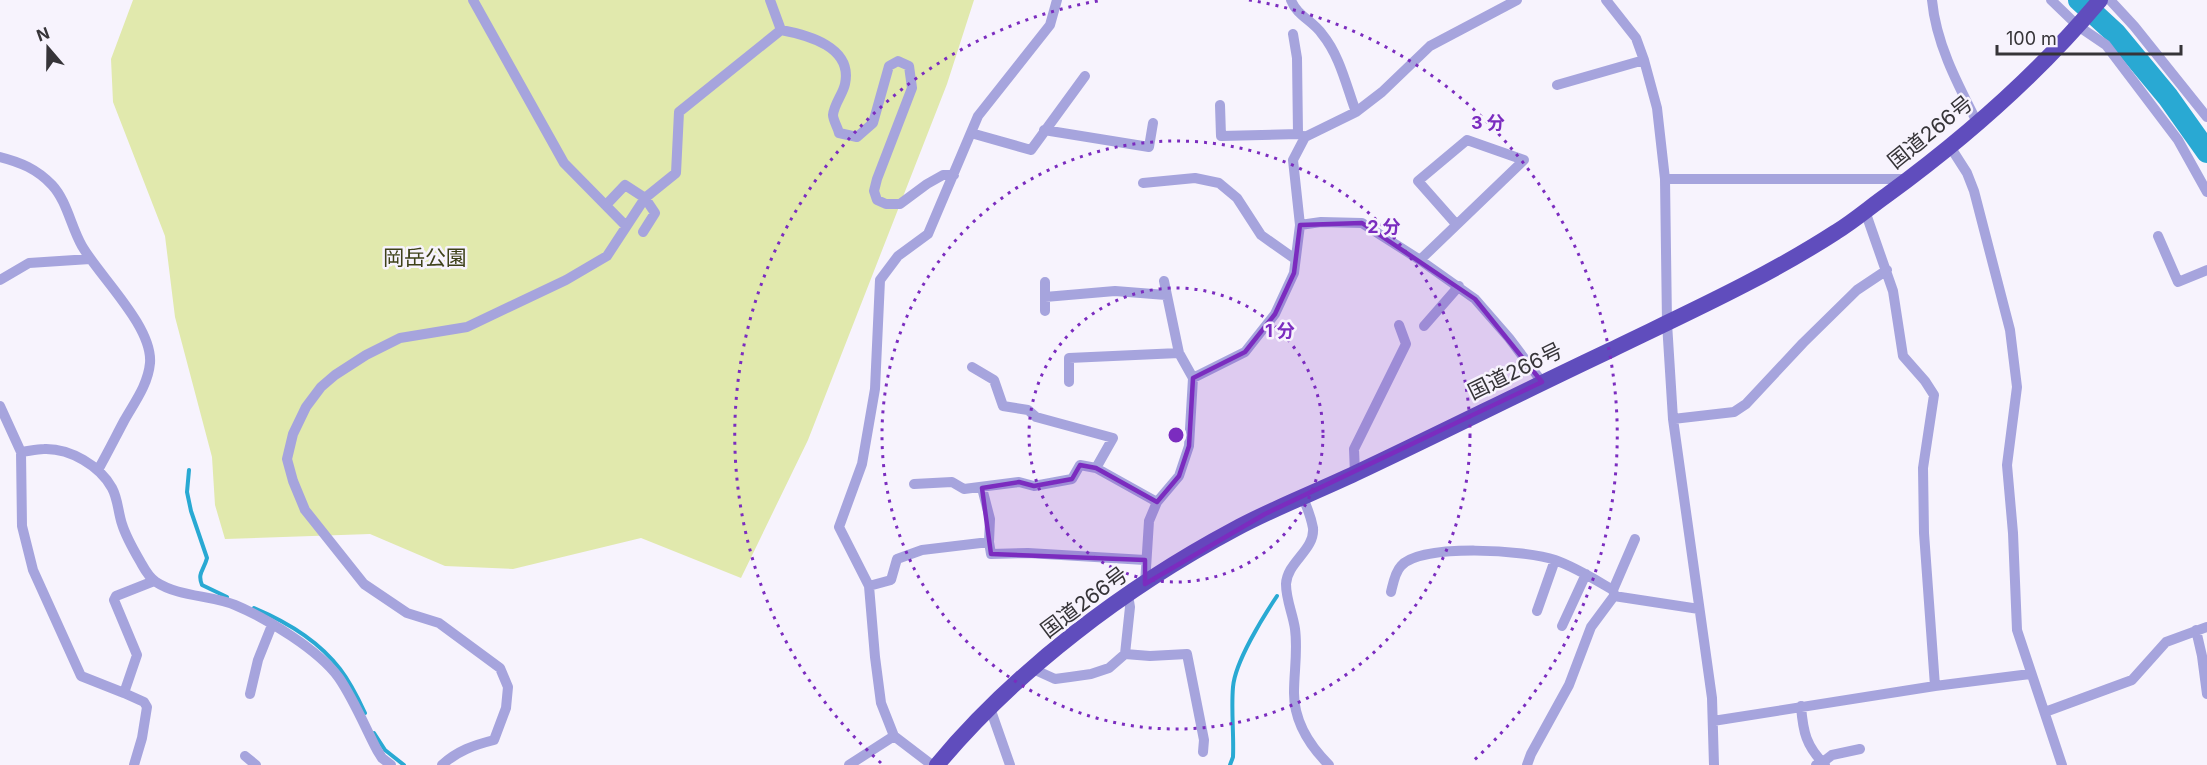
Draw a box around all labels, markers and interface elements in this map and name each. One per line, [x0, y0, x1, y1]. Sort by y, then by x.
north arrow [18, 18, 78, 78]
scale bar [1997, 18, 2182, 56]
text: N [34, 22, 52, 45]
text: 100 m [2006, 28, 2057, 49]
street label: 国道266号 [1883, 90, 1977, 174]
text: 3 分 [1471, 112, 1505, 133]
text: 2 分 [1367, 216, 1401, 237]
park label: 岡岳公園 [383, 245, 467, 270]
text: 1 分 [1265, 320, 1295, 341]
street label: 国道266号 [1464, 337, 1566, 405]
centre of rings [1166, 425, 1186, 445]
street label: 国道266号 [1036, 561, 1132, 643]

